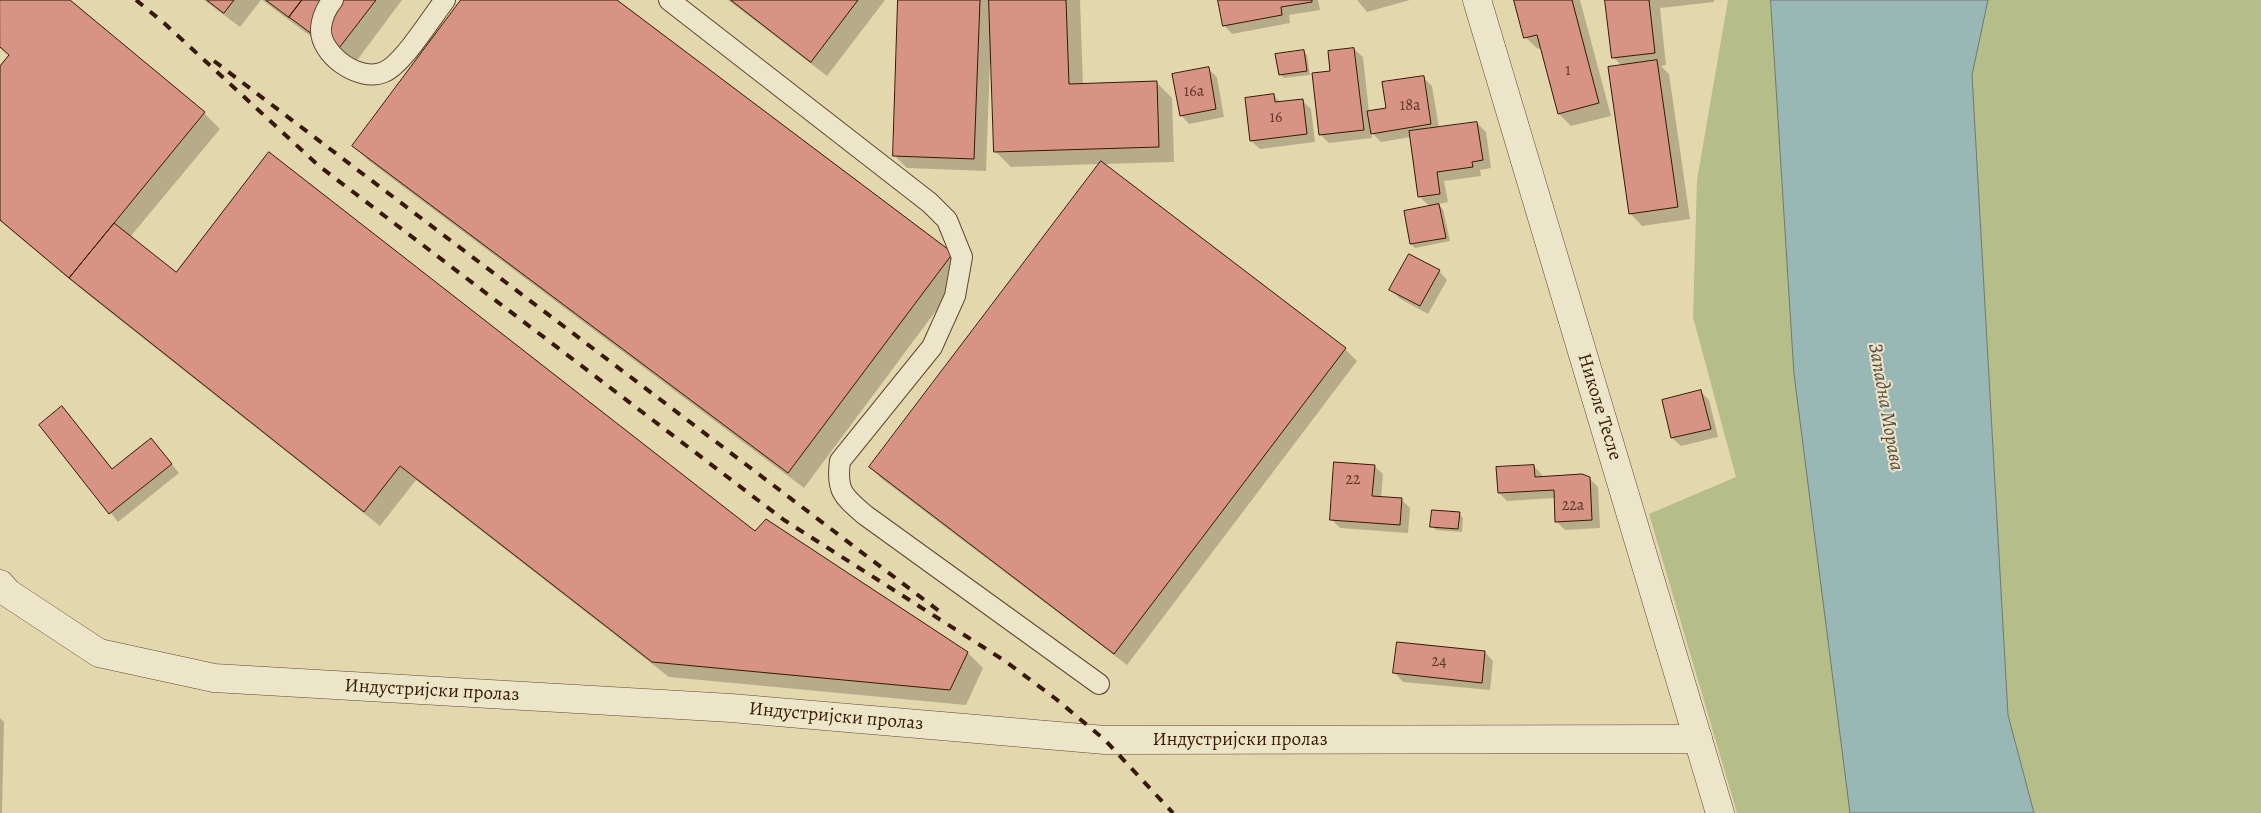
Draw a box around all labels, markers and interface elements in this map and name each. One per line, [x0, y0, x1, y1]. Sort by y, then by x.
house number: 1 [1565, 61, 1571, 81]
house number: 16a [1184, 82, 1204, 102]
house number: 18a [1400, 96, 1420, 116]
house number: 16 [1270, 108, 1282, 128]
water label: Западна Морава [1862, 341, 1908, 473]
street label: Николе Тесле [1572, 351, 1626, 463]
house number: 22 [1345, 470, 1361, 490]
house number: 22a [1562, 496, 1584, 516]
house number: 24 [1432, 652, 1446, 672]
street label: Индустријски пролаз [344, 675, 520, 707]
street label: Индустријски пролаз [748, 698, 924, 736]
street label: Индустријски пролаз [1152, 729, 1328, 751]

